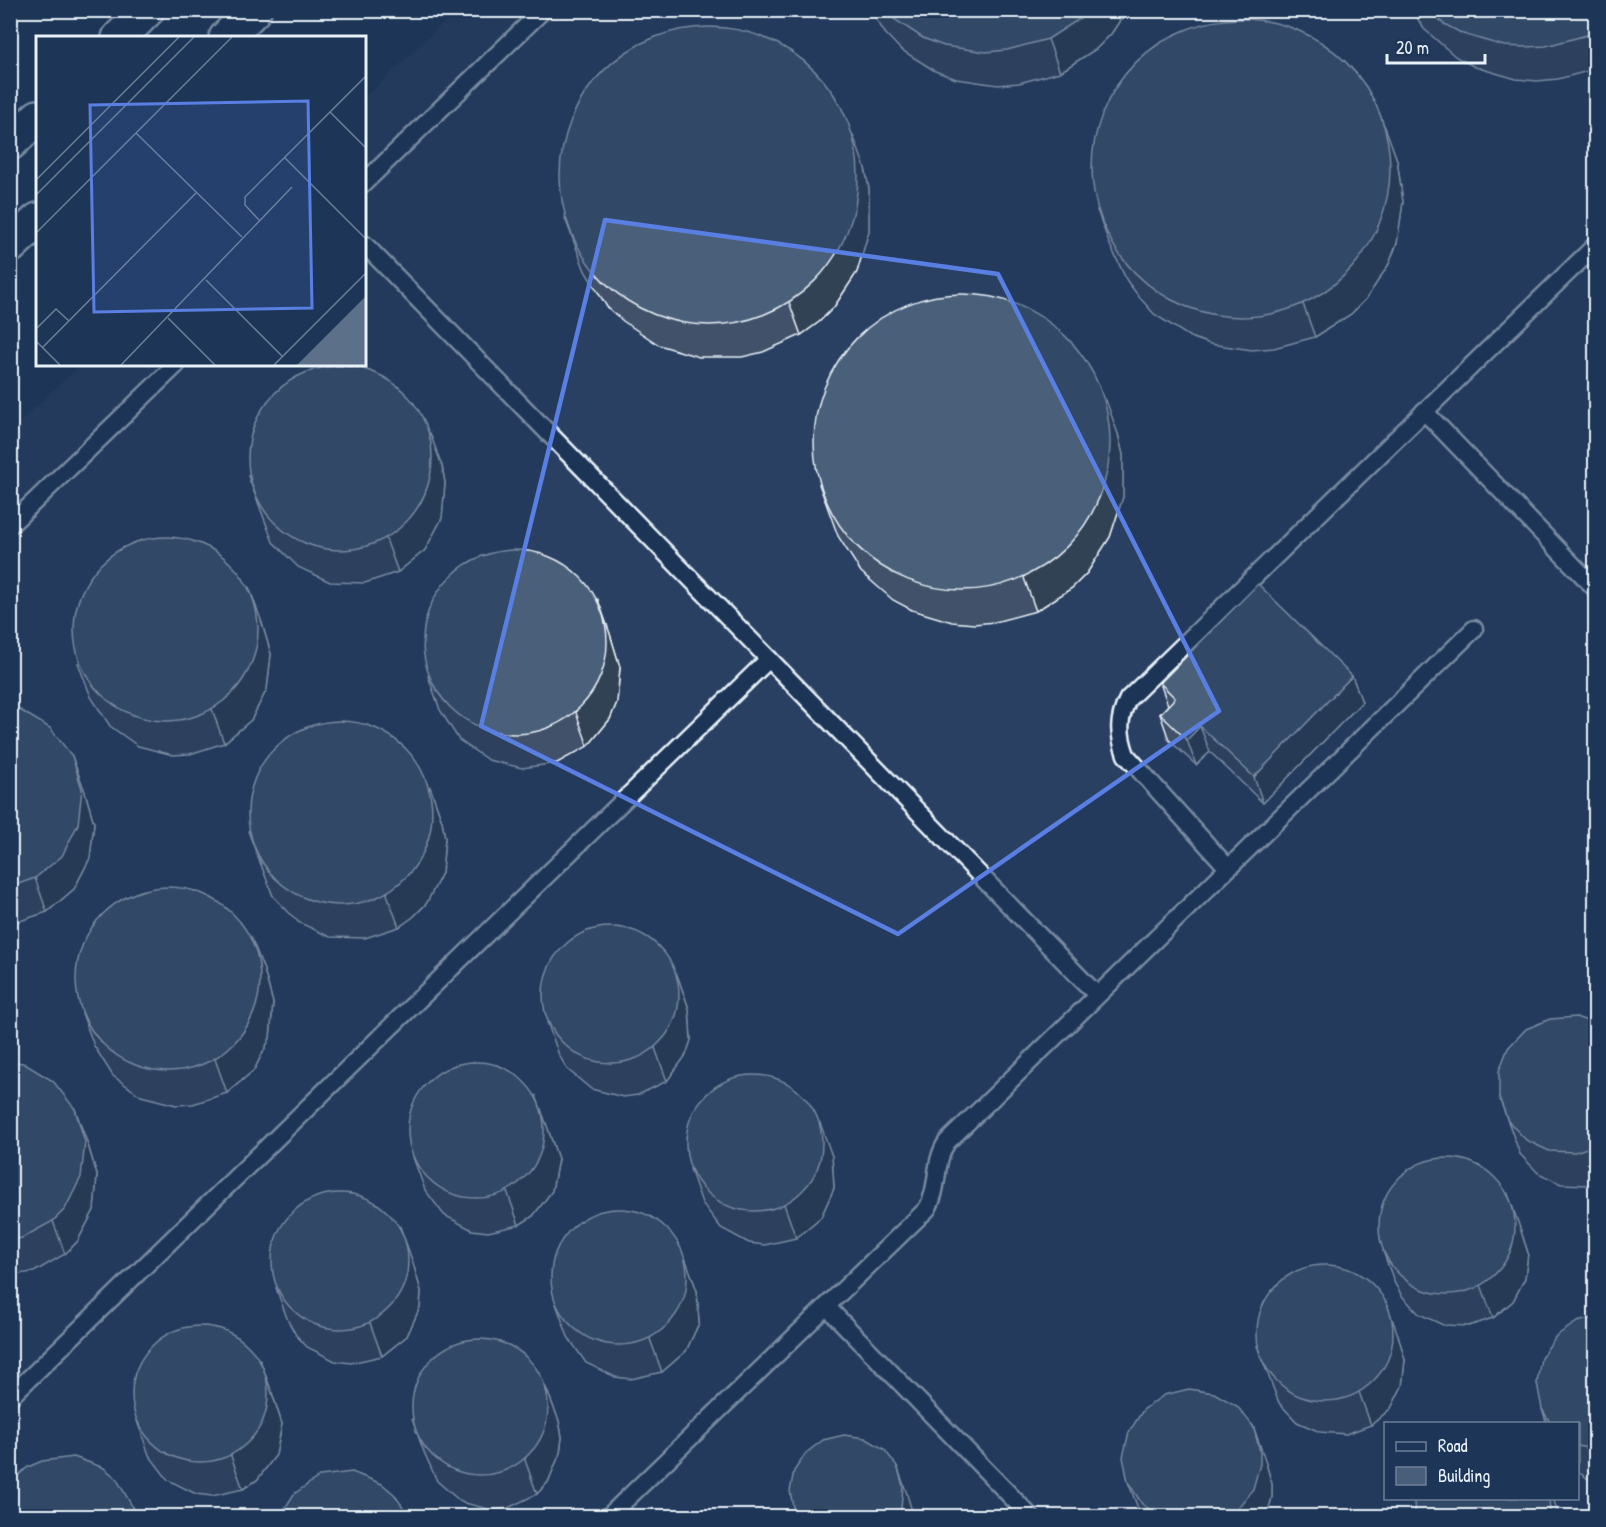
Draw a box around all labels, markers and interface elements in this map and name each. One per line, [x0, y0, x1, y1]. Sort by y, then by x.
scale bar [1387, 27, 1484, 65]
text: 20 m [1396, 35, 1429, 60]
inset map [36, 36, 366, 366]
legend [1384, 1422, 1579, 1500]
text: Road [1438, 1433, 1468, 1458]
text: Building [1438, 1463, 1490, 1488]

